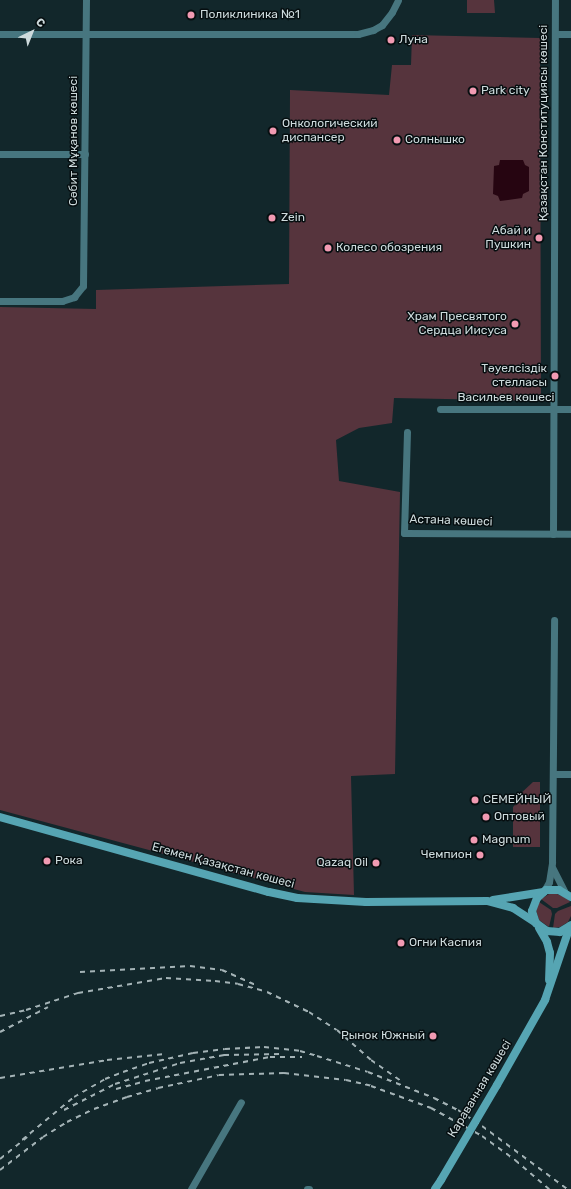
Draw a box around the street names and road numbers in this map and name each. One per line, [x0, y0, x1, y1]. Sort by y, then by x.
street label: Қазақстан Конституциясы көшесі [537, 25, 551, 221]
street label: Сәбит Мұқанов көшесі [67, 76, 81, 206]
street label: Васильев көшесі [458, 391, 554, 405]
street label: Астана көшесі [409, 512, 493, 530]
street label: Егемен Қазақстан көшесі [150, 840, 296, 892]
street label: Караванная көшесі [445, 1038, 515, 1140]

